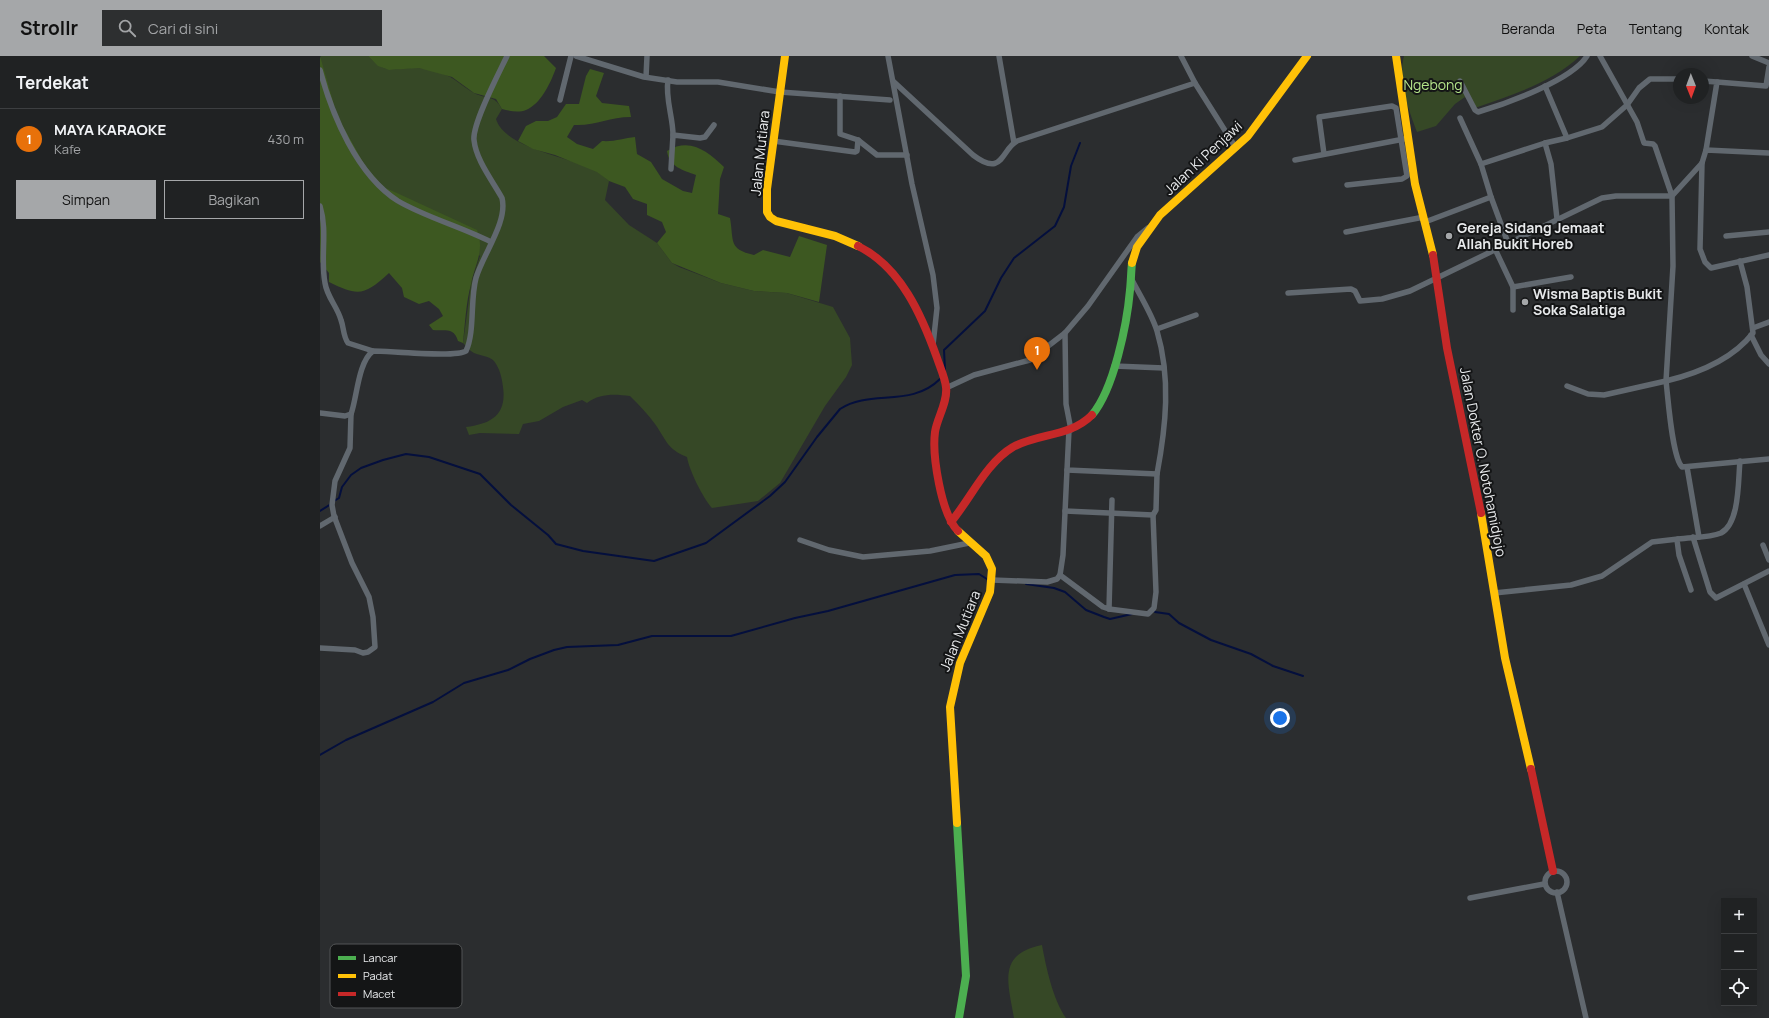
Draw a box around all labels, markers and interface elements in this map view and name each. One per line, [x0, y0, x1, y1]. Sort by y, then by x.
search box [102, 10, 382, 46]
text: Strollr [20, 15, 78, 41]
icon: search [116, 17, 138, 39]
text: Cari di sini [148, 18, 218, 39]
text: Beranda [1501, 19, 1555, 38]
text: Peta [1577, 19, 1607, 38]
text: Tentang [1629, 19, 1682, 38]
text: Kontak [1704, 19, 1749, 38]
north arrow [1673, 68, 1709, 104]
text: Terdekat [16, 71, 89, 94]
park label: Ngebong [1403, 75, 1463, 94]
street label: Jalan Mutiara [746, 109, 773, 197]
street label: Jalan Ki Penjawi [1159, 116, 1246, 199]
text: MAYA KARAOKE [54, 119, 166, 140]
text: 1 [26, 130, 32, 148]
text: 430 m [268, 130, 304, 148]
text: Kafe [54, 140, 81, 158]
button: Simpan [16, 180, 156, 219]
button: Bagikan [164, 180, 304, 219]
place label: Gereja Sidang Jemaat Allah Bukit Horeb [1457, 218, 1604, 253]
marker: Gereja Sidang Jemaat Allah Bukit Horeb [1444, 231, 1454, 241]
place label: Wisma Baptis Bukit Soka Salatiga [1533, 284, 1662, 319]
marker: Wisma Baptis Bukit Soka Salatiga [1520, 297, 1530, 307]
pin: 1 [1024, 337, 1050, 370]
street label: Jalan Dokter O. Notohamidjojo [1456, 365, 1511, 558]
street label: Jalan Mutiara [935, 588, 984, 674]
your location [1270, 708, 1290, 728]
map controls [1721, 898, 1757, 1006]
button: + [1721, 898, 1757, 934]
button: − [1721, 934, 1757, 970]
legend [330, 944, 462, 1008]
text: Lancar [363, 950, 397, 965]
text: Padat [363, 968, 393, 983]
button: locate [1721, 970, 1757, 1006]
text: Macet [363, 986, 395, 1001]

